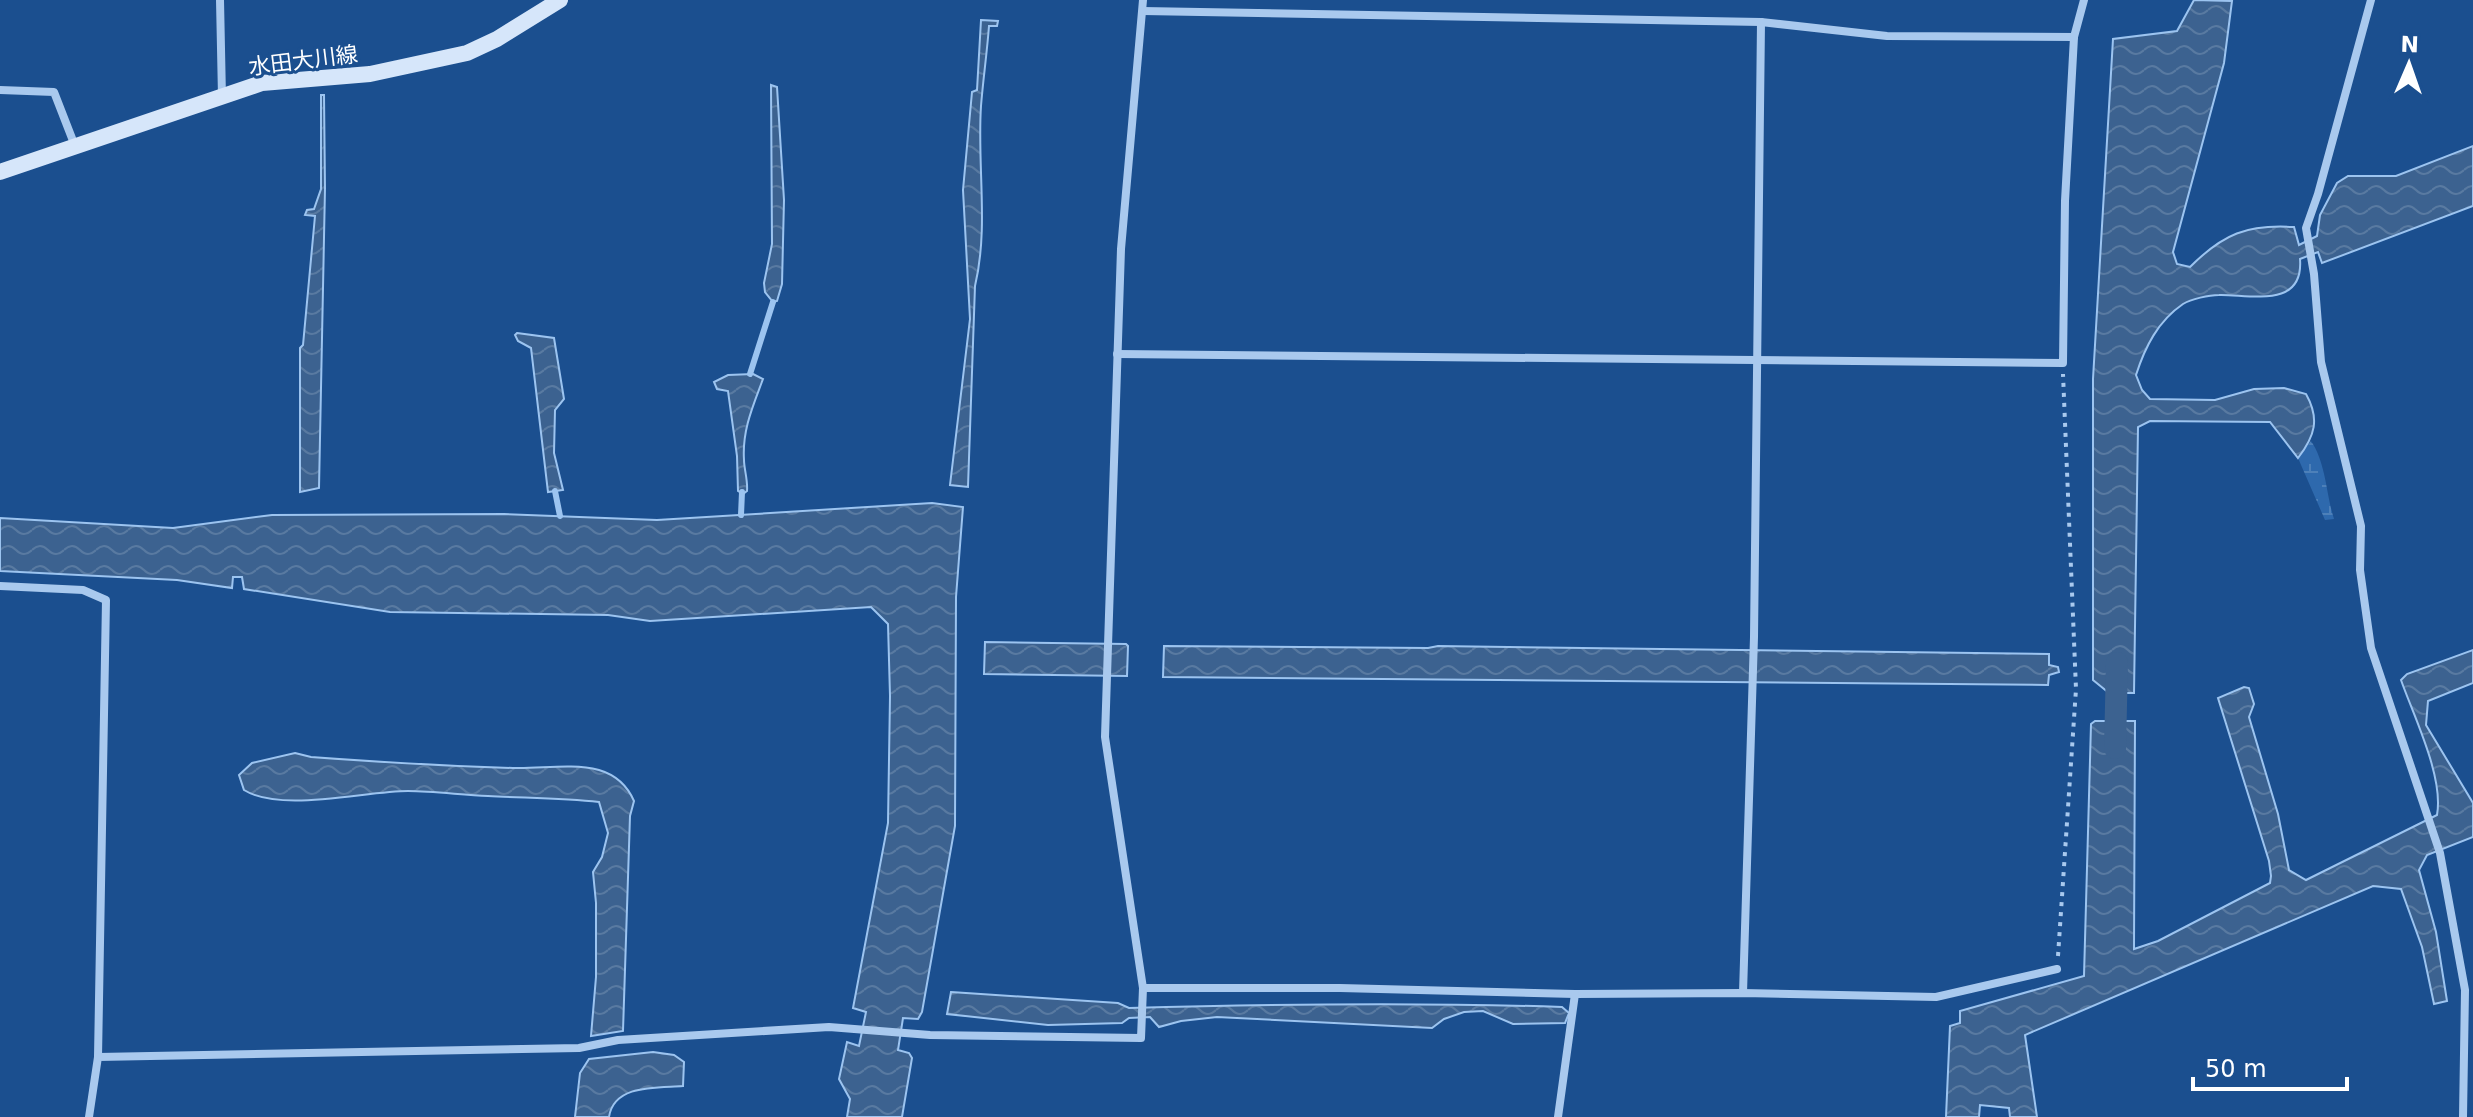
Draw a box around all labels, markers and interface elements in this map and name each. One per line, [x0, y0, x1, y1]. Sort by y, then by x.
north arrow [2369, 24, 2449, 104]
text: N [2400, 32, 2419, 57]
street label: 水田大川線 [247, 41, 359, 80]
scale bar [2193, 1041, 2347, 1091]
text: 50 m [2205, 1055, 2267, 1083]

